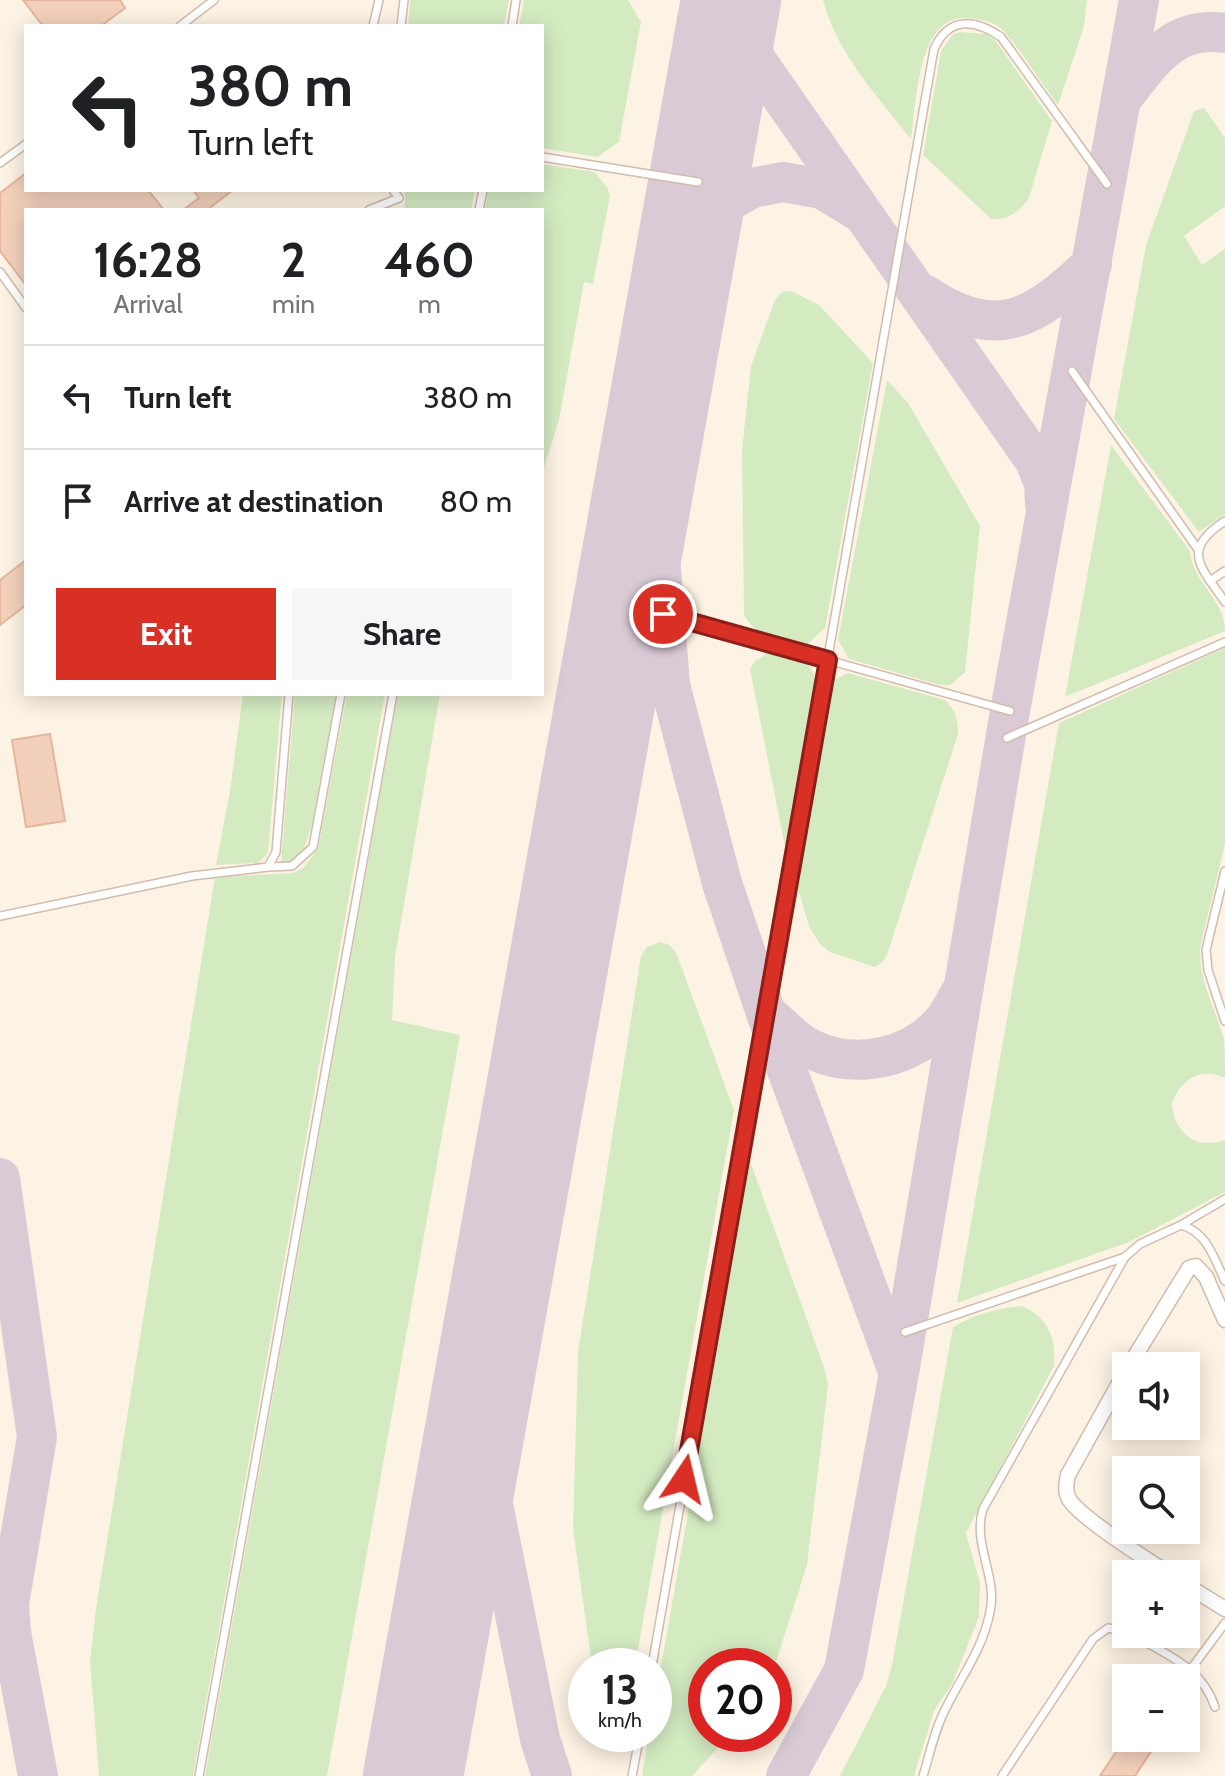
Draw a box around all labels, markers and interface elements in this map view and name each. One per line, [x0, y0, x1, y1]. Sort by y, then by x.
text: 380 m [188, 52, 353, 120]
icon: left [56, 56, 160, 160]
text: Turn left [188, 120, 313, 164]
text: 16:28 [93, 231, 203, 289]
text: 2 [281, 231, 306, 289]
text: 460 [384, 231, 475, 289]
text: Arrival [113, 288, 183, 320]
text: min [272, 288, 315, 320]
text: m [418, 288, 441, 320]
icon: left [56, 375, 100, 419]
text: Turn left [124, 379, 232, 416]
text: 380 m [424, 379, 512, 416]
icon: arrive [56, 479, 100, 523]
text: Arrive at destination [124, 483, 384, 520]
text: 80 m [440, 483, 512, 520]
pin [629, 580, 697, 648]
button: Exit [56, 588, 276, 680]
button: Share [292, 588, 512, 680]
icon: arrive [641, 592, 685, 636]
map controls [1112, 1352, 1200, 1752]
button: sound [1112, 1352, 1200, 1440]
position arrow [642, 1437, 726, 1521]
button: search [1112, 1456, 1200, 1544]
button: + [1112, 1560, 1200, 1648]
speed limit sign: 20 [688, 1648, 792, 1752]
button: − [1112, 1664, 1200, 1752]
text: 13 [602, 1665, 638, 1714]
text: km/h [598, 1708, 642, 1732]

